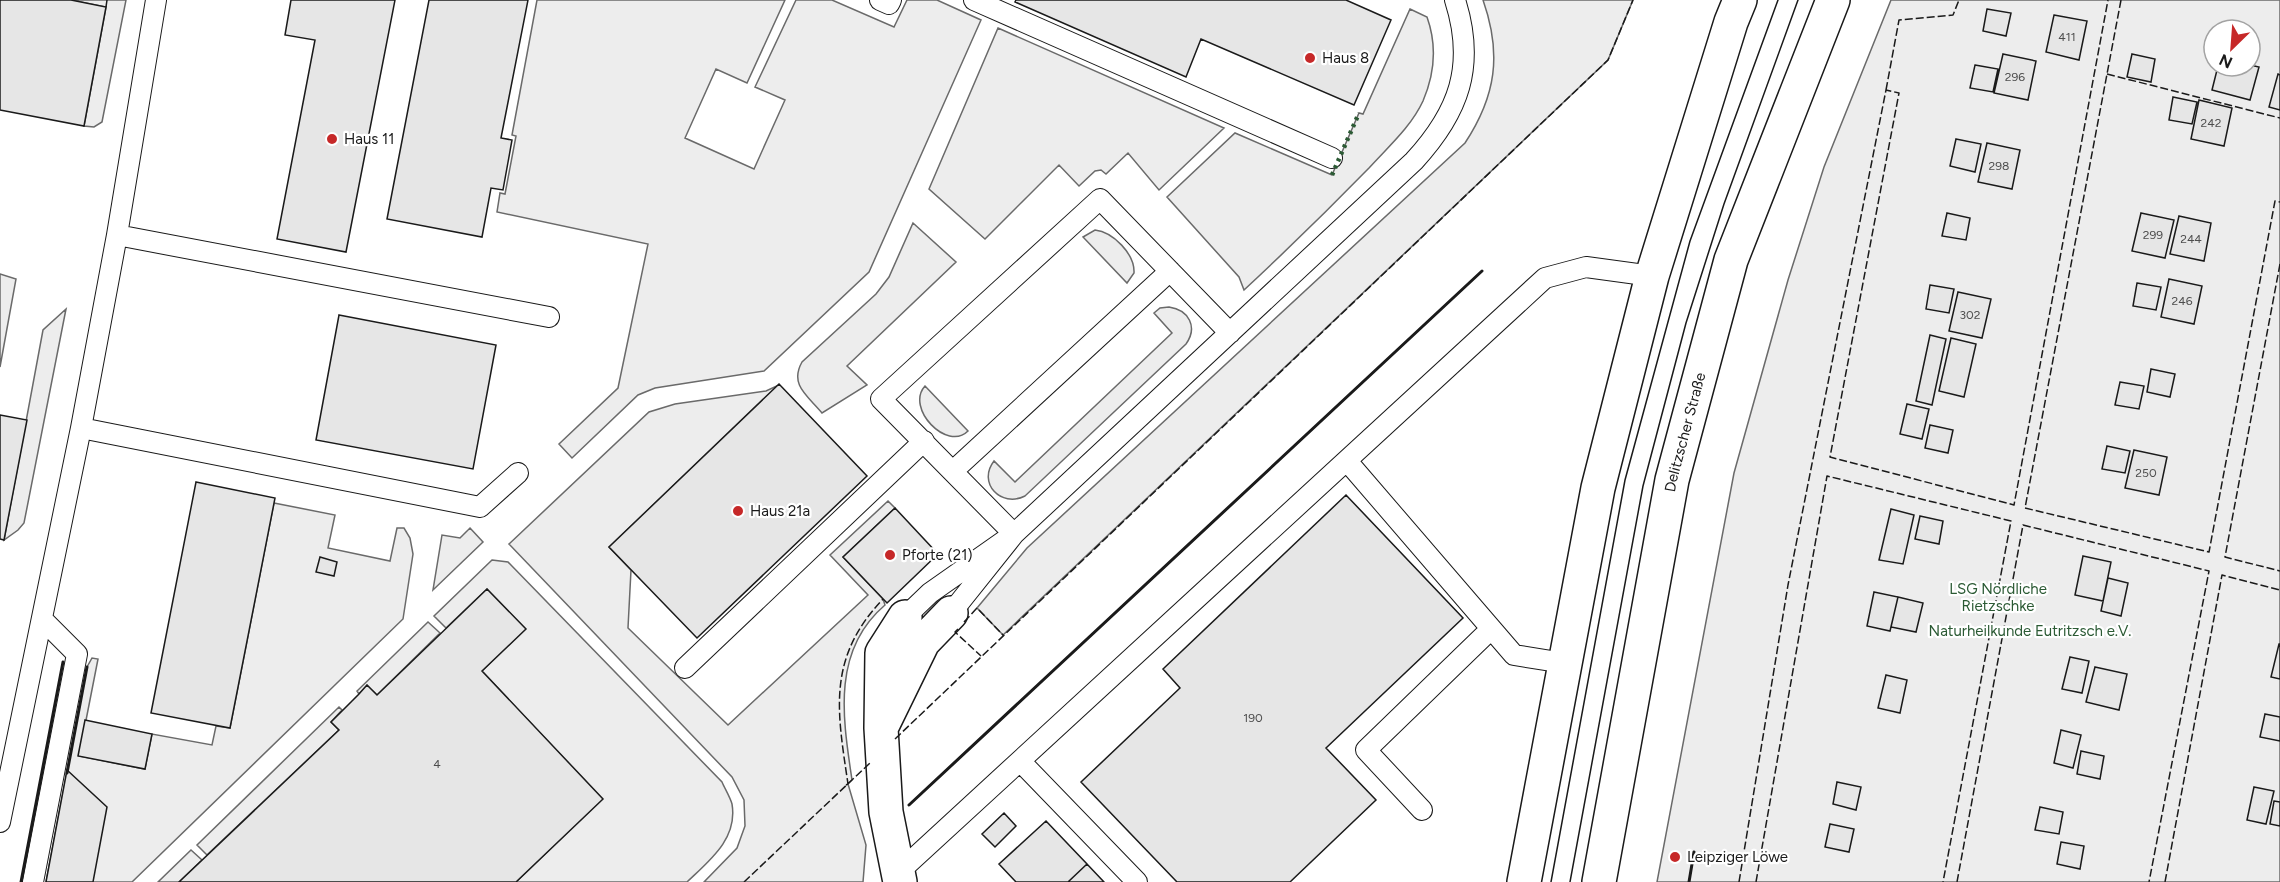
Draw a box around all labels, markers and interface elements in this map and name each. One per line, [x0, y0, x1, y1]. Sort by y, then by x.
north arrow [2202, 18, 2262, 78]
house number: 411 [2058, 30, 2076, 44]
place label: Haus 8 [1322, 49, 1369, 67]
text: N [2216, 50, 2235, 72]
marker: Haus 8 [1303, 51, 1317, 65]
house number: 296 [2005, 70, 2025, 84]
house number: 242 [2201, 116, 2221, 130]
place label: Haus 11 [344, 130, 394, 148]
marker: Haus 11 [325, 132, 339, 146]
house number: 298 [1989, 159, 2009, 173]
house number: 299 [2143, 228, 2163, 242]
house number: 244 [2180, 232, 2202, 246]
house number: 246 [2172, 294, 2193, 308]
house number: 302 [1960, 308, 1980, 322]
street label: Delitzscher Straße [1661, 370, 1709, 494]
house number: 250 [2135, 466, 2157, 480]
place label: Haus 21a [750, 502, 810, 520]
marker: Haus 21a [731, 504, 745, 518]
place label: Pforte (21) [902, 546, 973, 564]
marker: Pforte (21) [883, 548, 897, 562]
park label: LSG Nördliche Rietzschke [1949, 580, 2047, 615]
park label: Naturheilkunde Eutritzsch e.V. [1929, 622, 2131, 640]
house number: 190 [1243, 711, 1263, 725]
house number: 4 [433, 757, 441, 771]
place label: Leipziger Löwe [1687, 848, 1788, 866]
marker: Leipziger Löwe [1668, 850, 1682, 864]

